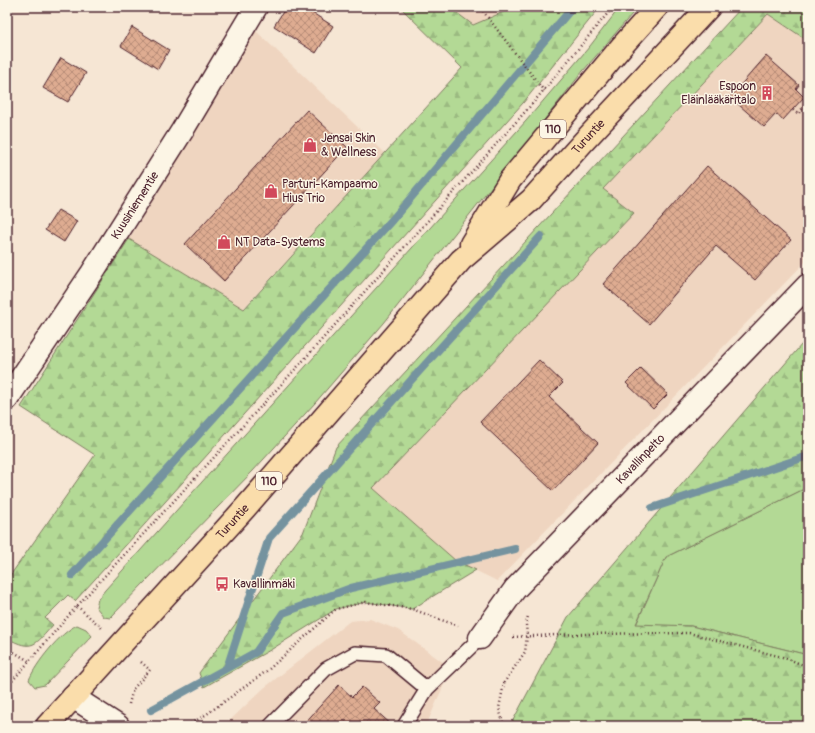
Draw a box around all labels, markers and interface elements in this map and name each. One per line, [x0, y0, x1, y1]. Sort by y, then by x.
place label: Espoon Eläinlääkäritalo [681, 79, 757, 108]
building icon: Espoon Eläinlääkäritalo [759, 85, 775, 101]
street label: Turuntie [569, 116, 609, 158]
road number: 110 [540, 120, 566, 138]
place label: Jensai Skin & Wellness [321, 131, 377, 160]
shop icon: Jensai Skin & Wellness [302, 137, 318, 153]
street label: Kuusiniementie [108, 169, 162, 242]
place label: Parturi-Kampaamo Hius Trio [282, 177, 378, 206]
shop icon: Parturi-Kampaamo Hius Trio [263, 183, 279, 199]
shop icon: NT Data-Systems [216, 234, 232, 250]
place label: NT Data-Systems [235, 235, 325, 250]
street label: Kavallinpelto [613, 430, 669, 487]
road number: 110 [256, 472, 282, 490]
street label: Turuntie [213, 501, 253, 543]
bus stop icon: Kavallinmäki [214, 576, 230, 592]
place label: Kavallinmäki [233, 577, 295, 592]

